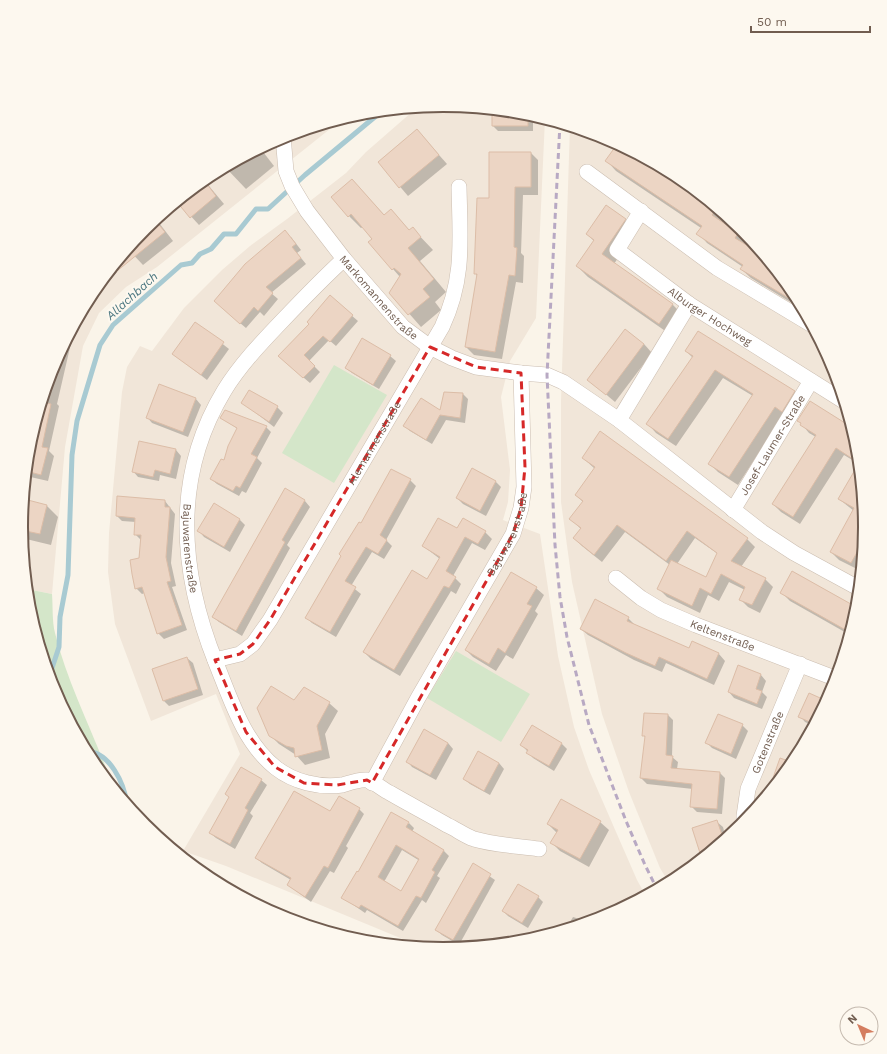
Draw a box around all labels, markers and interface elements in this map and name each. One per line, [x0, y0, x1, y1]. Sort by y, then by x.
scale bar [751, 8, 870, 34]
text: 50 m [757, 15, 787, 29]
street label: Markomannenstraße [337, 253, 420, 343]
water label: Allachbach [103, 269, 161, 323]
street label: Alburger Hochweg [665, 284, 754, 349]
street label: Josef-Laumer-Straße [737, 393, 808, 498]
street label: Alemannenstraße [345, 399, 404, 487]
street label: Bajuwarenstraße [484, 492, 530, 578]
street label: Bajuwarenstraße [180, 503, 200, 594]
street label: Keltenstraße [688, 617, 757, 654]
street label: Gotenstraße [749, 709, 787, 776]
north arrow [839, 1006, 879, 1046]
text: N [845, 1012, 860, 1027]

